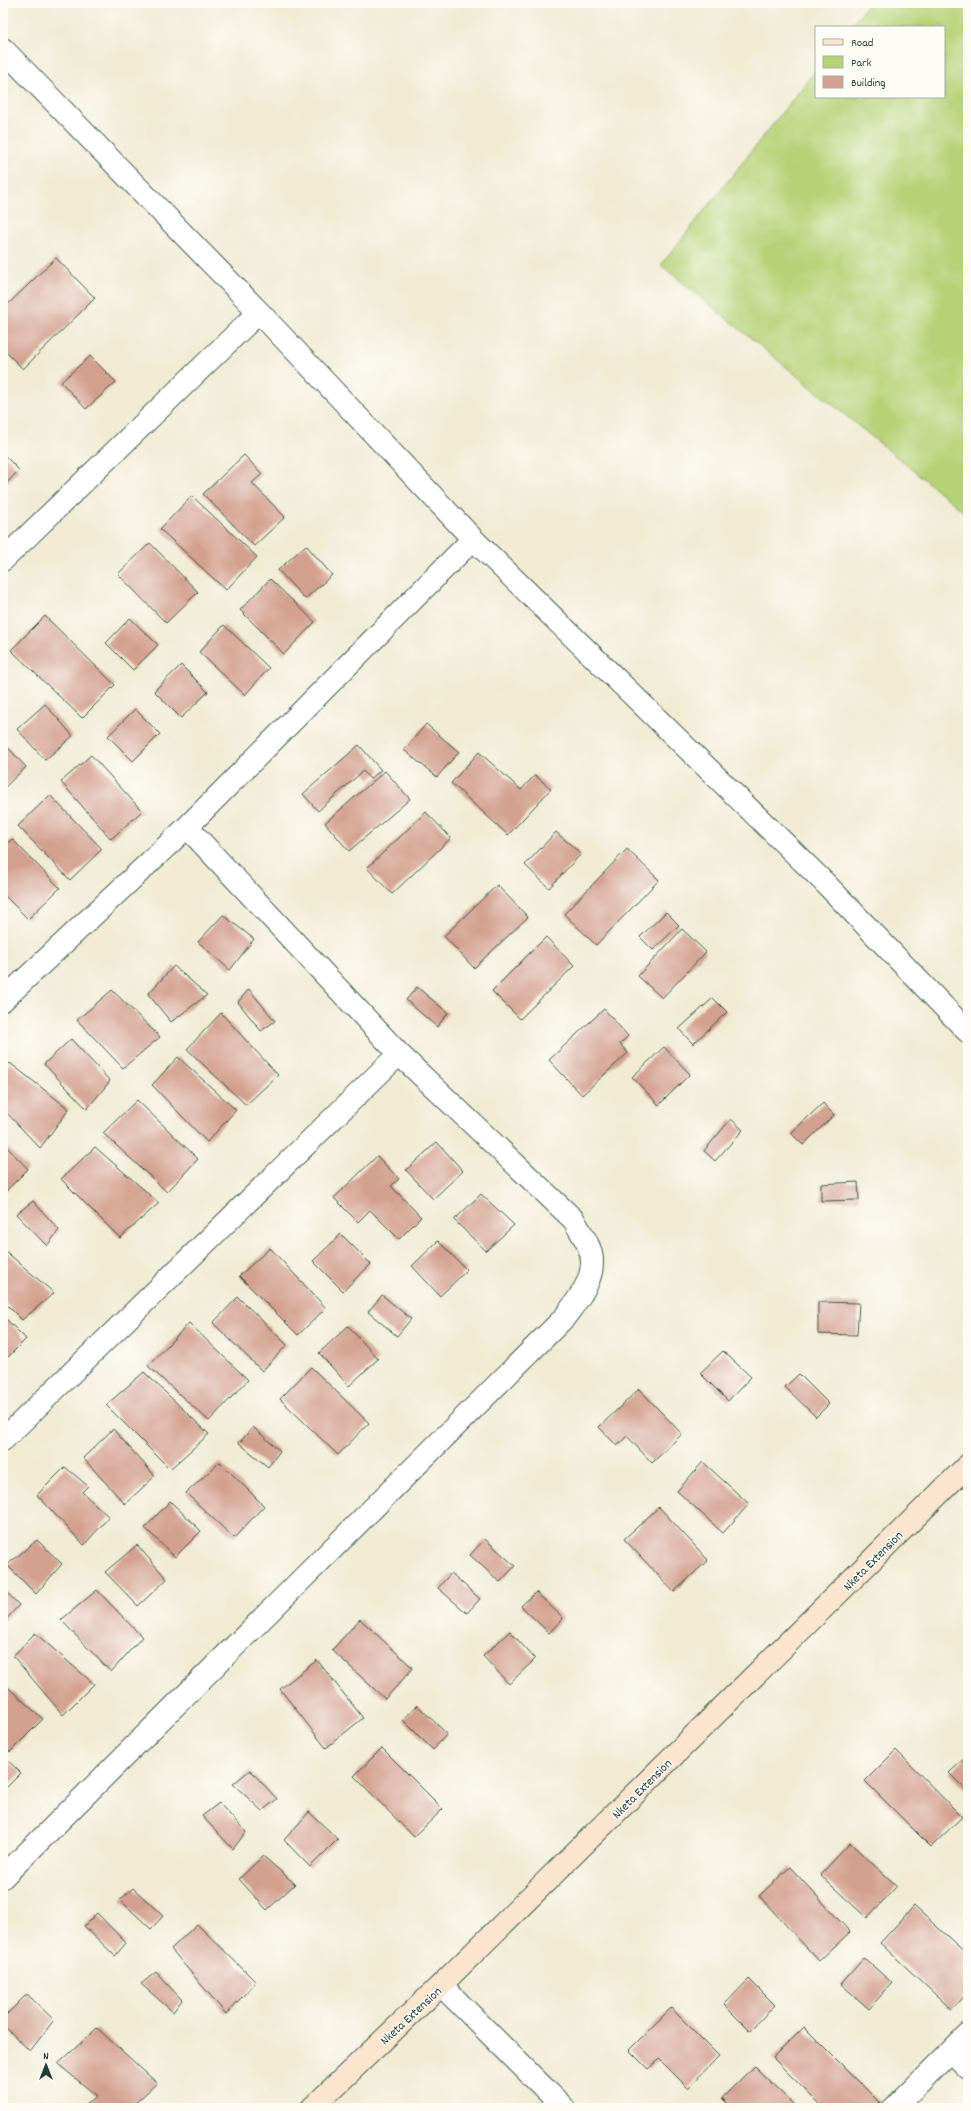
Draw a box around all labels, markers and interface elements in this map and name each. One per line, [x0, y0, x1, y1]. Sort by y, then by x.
legend [815, 26, 945, 98]
text: Road [851, 35, 873, 52]
text: Park [851, 55, 872, 72]
text: Building [851, 75, 886, 92]
street label: Nketa Extension [839, 1527, 908, 1596]
street label: Nketa Extension [608, 1755, 677, 1824]
street label: Nketa Extension [377, 1983, 447, 2050]
north arrow [26, 2045, 66, 2085]
text: N [43, 2049, 49, 2065]

